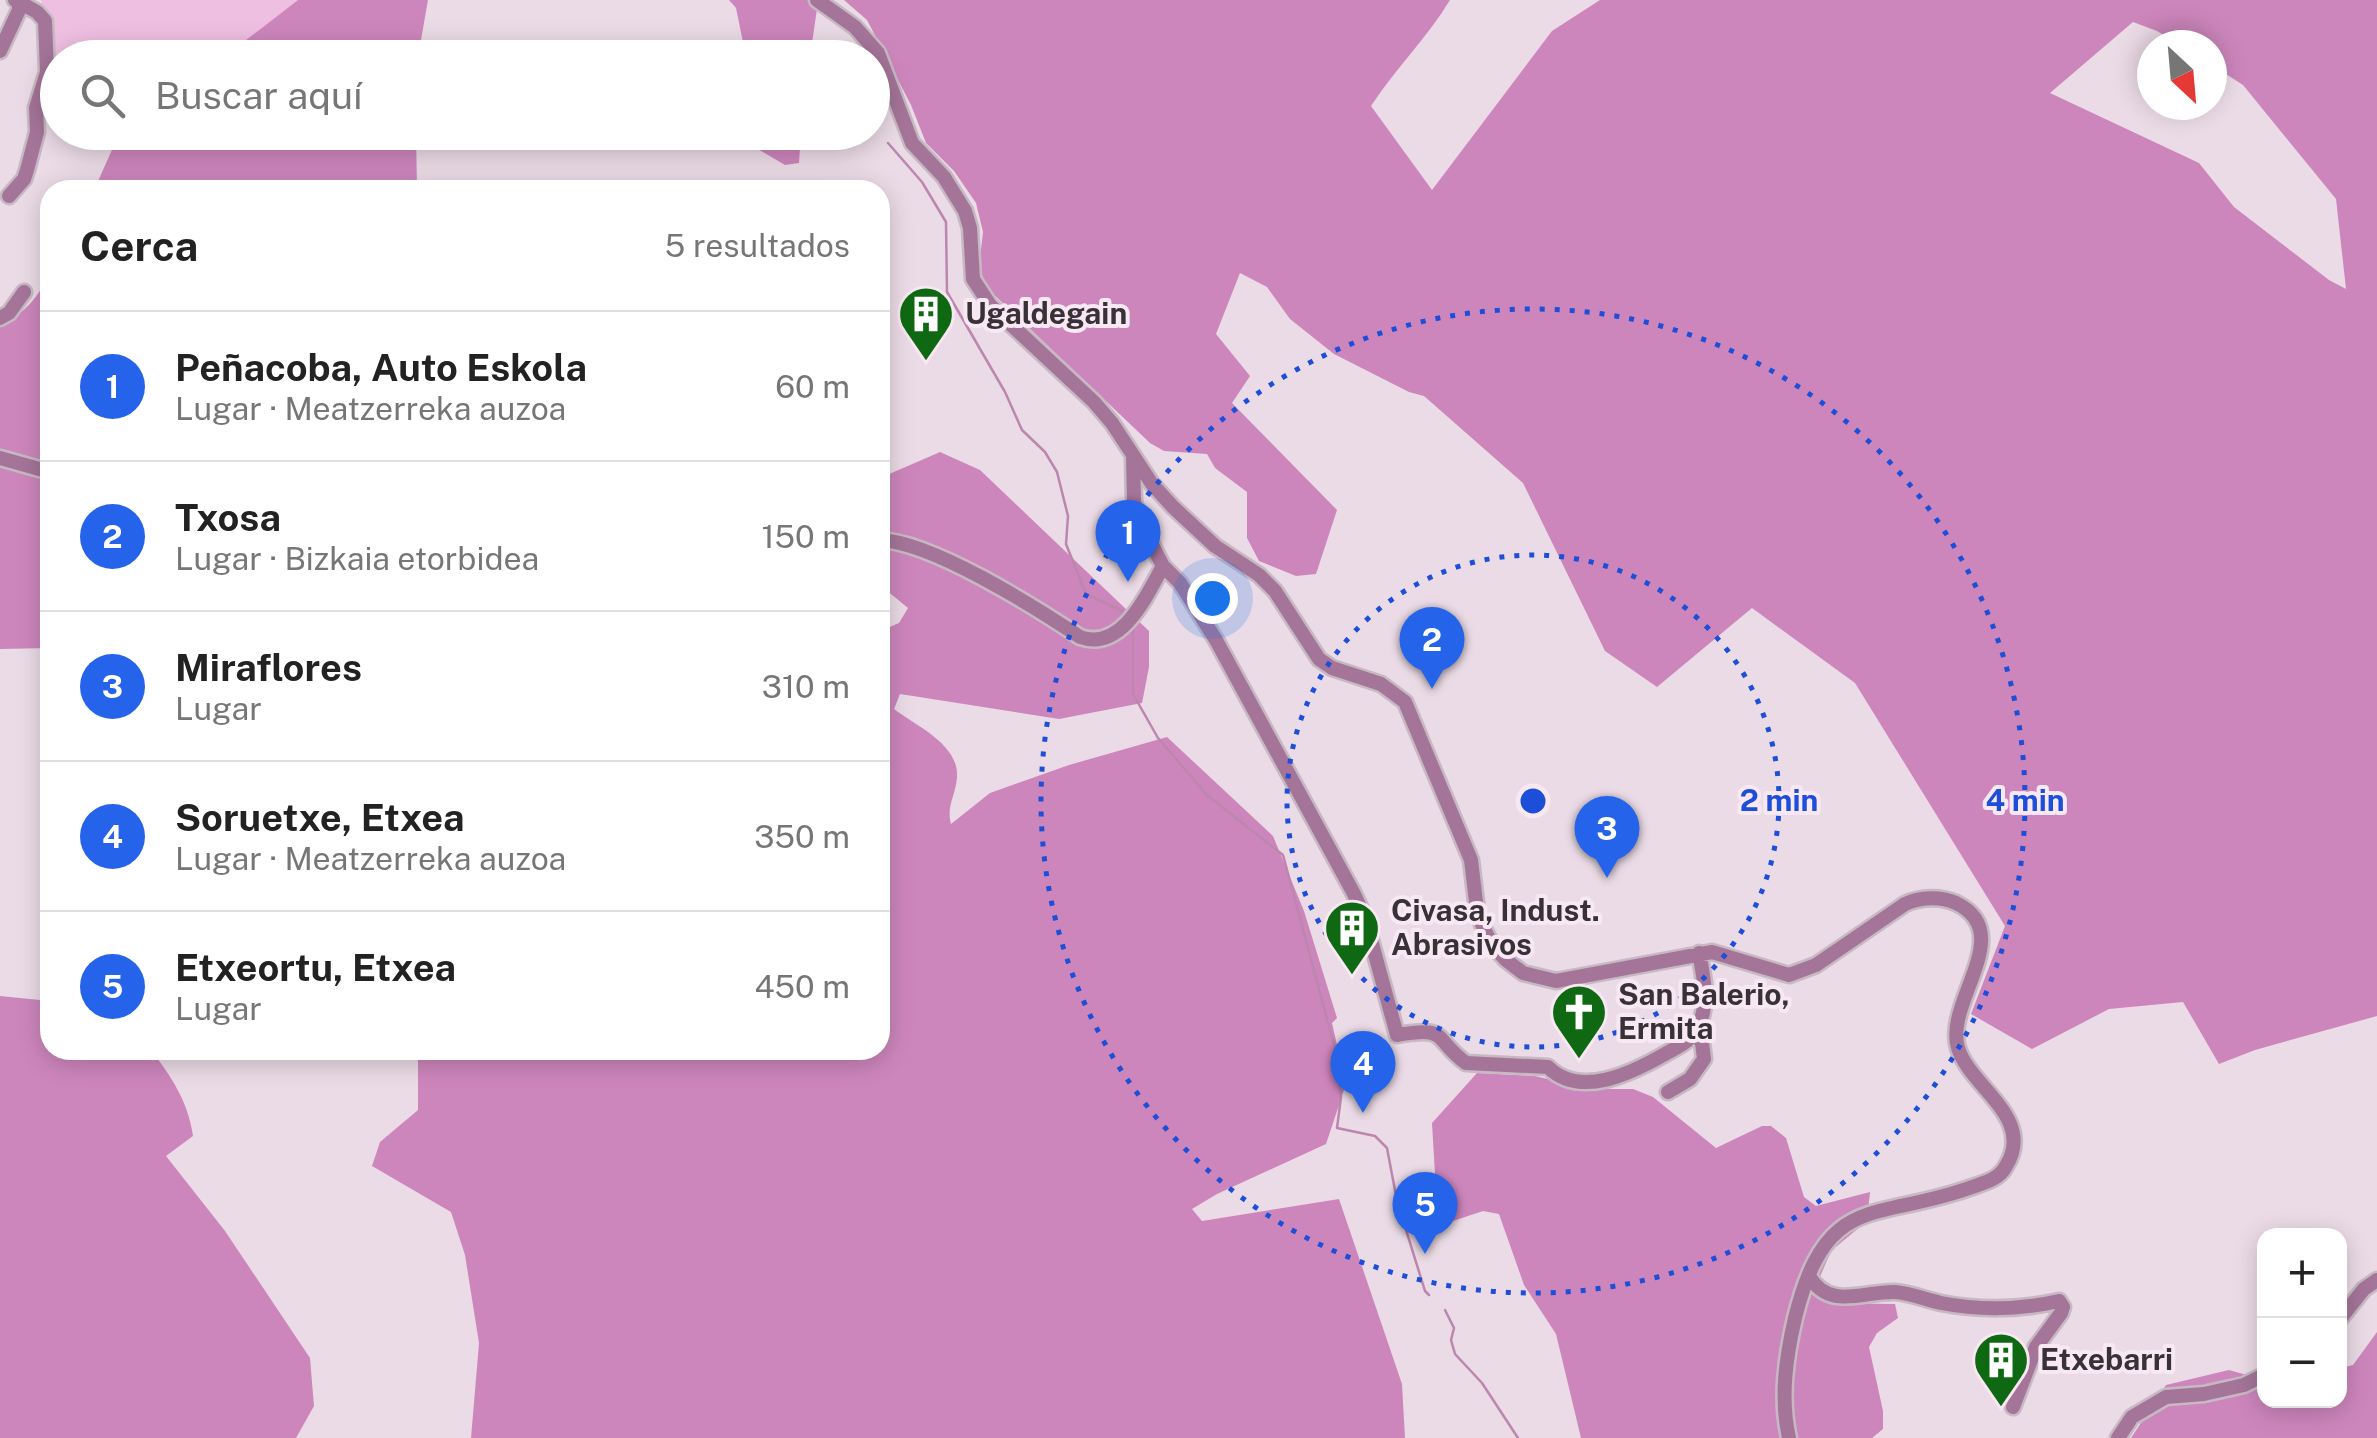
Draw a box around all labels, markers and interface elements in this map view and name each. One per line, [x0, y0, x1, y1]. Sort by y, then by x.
north arrow [2137, 30, 2227, 120]
search box [40, 40, 890, 150]
icon: search [75, 68, 130, 123]
text: Buscar aquí [155, 73, 362, 118]
text: Cerca [80, 221, 198, 270]
text: 5 resultados [665, 227, 850, 264]
building icon: Ugaldegain [896, 284, 956, 363]
place label: Ugaldegain [965, 295, 1127, 331]
text: Peñacoba, Auto Eskola [175, 345, 587, 390]
text: 1 [106, 368, 119, 405]
text: 60 m [775, 368, 850, 405]
text: Lugar · Meatzerreka auzoa [175, 390, 566, 427]
text: Txosa [175, 495, 281, 540]
pin: 1 [1096, 500, 1160, 582]
text: 2 [102, 518, 123, 555]
text: 150 m [761, 518, 850, 555]
text: Lugar · Bizkaia etorbidea [175, 540, 539, 577]
your location [1187, 573, 1238, 624]
pin: 2 [1400, 606, 1464, 689]
text: Miraflores [175, 645, 362, 690]
text: 3 [102, 668, 123, 705]
text: 310 m [762, 668, 850, 705]
text: Lugar [175, 690, 262, 727]
text: 2 min [1740, 782, 1818, 818]
text: 4 min [1985, 782, 2065, 818]
centre of rings [1515, 783, 1551, 819]
text: Soruetxe, Etxea [175, 795, 465, 840]
pin: 3 [1574, 796, 1640, 878]
text: 4 [102, 818, 123, 855]
text: 350 m [754, 818, 850, 855]
text: Lugar · Meatzerreka auzoa [175, 840, 566, 877]
place label: Civasa, Indust. Abrasivos [1391, 892, 1600, 962]
building icon: Civasa, Indust. Abrasivos [1322, 898, 1382, 977]
text: Etxeortu, Etxea [175, 945, 456, 990]
text: 5 [102, 968, 123, 1005]
text: 450 m [755, 968, 850, 1005]
place label: San Balerio, Ermita [1618, 976, 1790, 1046]
church icon: San Balerio, Ermita [1549, 982, 1609, 1061]
text: Lugar [175, 990, 262, 1027]
pin: 4 [1330, 1030, 1396, 1113]
pin: 5 [1392, 1172, 1458, 1254]
map controls [2257, 1228, 2347, 1408]
button: + [2257, 1228, 2347, 1318]
button: − [2257, 1318, 2347, 1408]
building icon: Etxebarri [1971, 1330, 2031, 1409]
place label: Etxebarri [2040, 1341, 2173, 1377]

